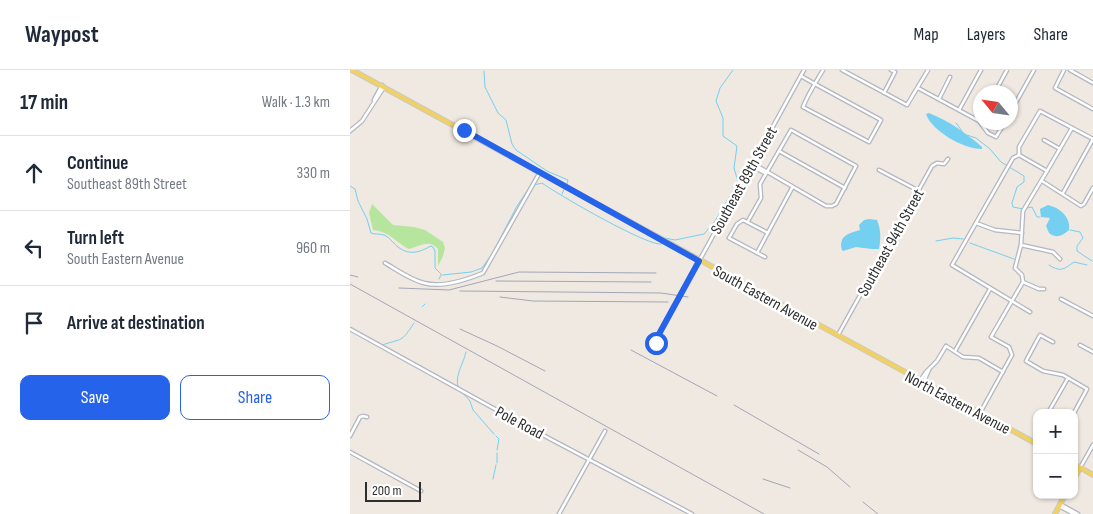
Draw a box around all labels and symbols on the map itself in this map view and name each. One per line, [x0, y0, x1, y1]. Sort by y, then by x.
north arrow [973, 85, 1018, 130]
route end [453, 119, 476, 142]
street label: Southeast 89th Street [707, 124, 782, 238]
street label: Southeast 94th Street [854, 186, 929, 300]
street label: South Eastern Avenue [710, 262, 821, 335]
route start [645, 332, 668, 355]
street label: North Eastern Avenue [901, 368, 1013, 439]
street label: Pole Road [492, 403, 547, 444]
scale bar [365, 479, 421, 502]

